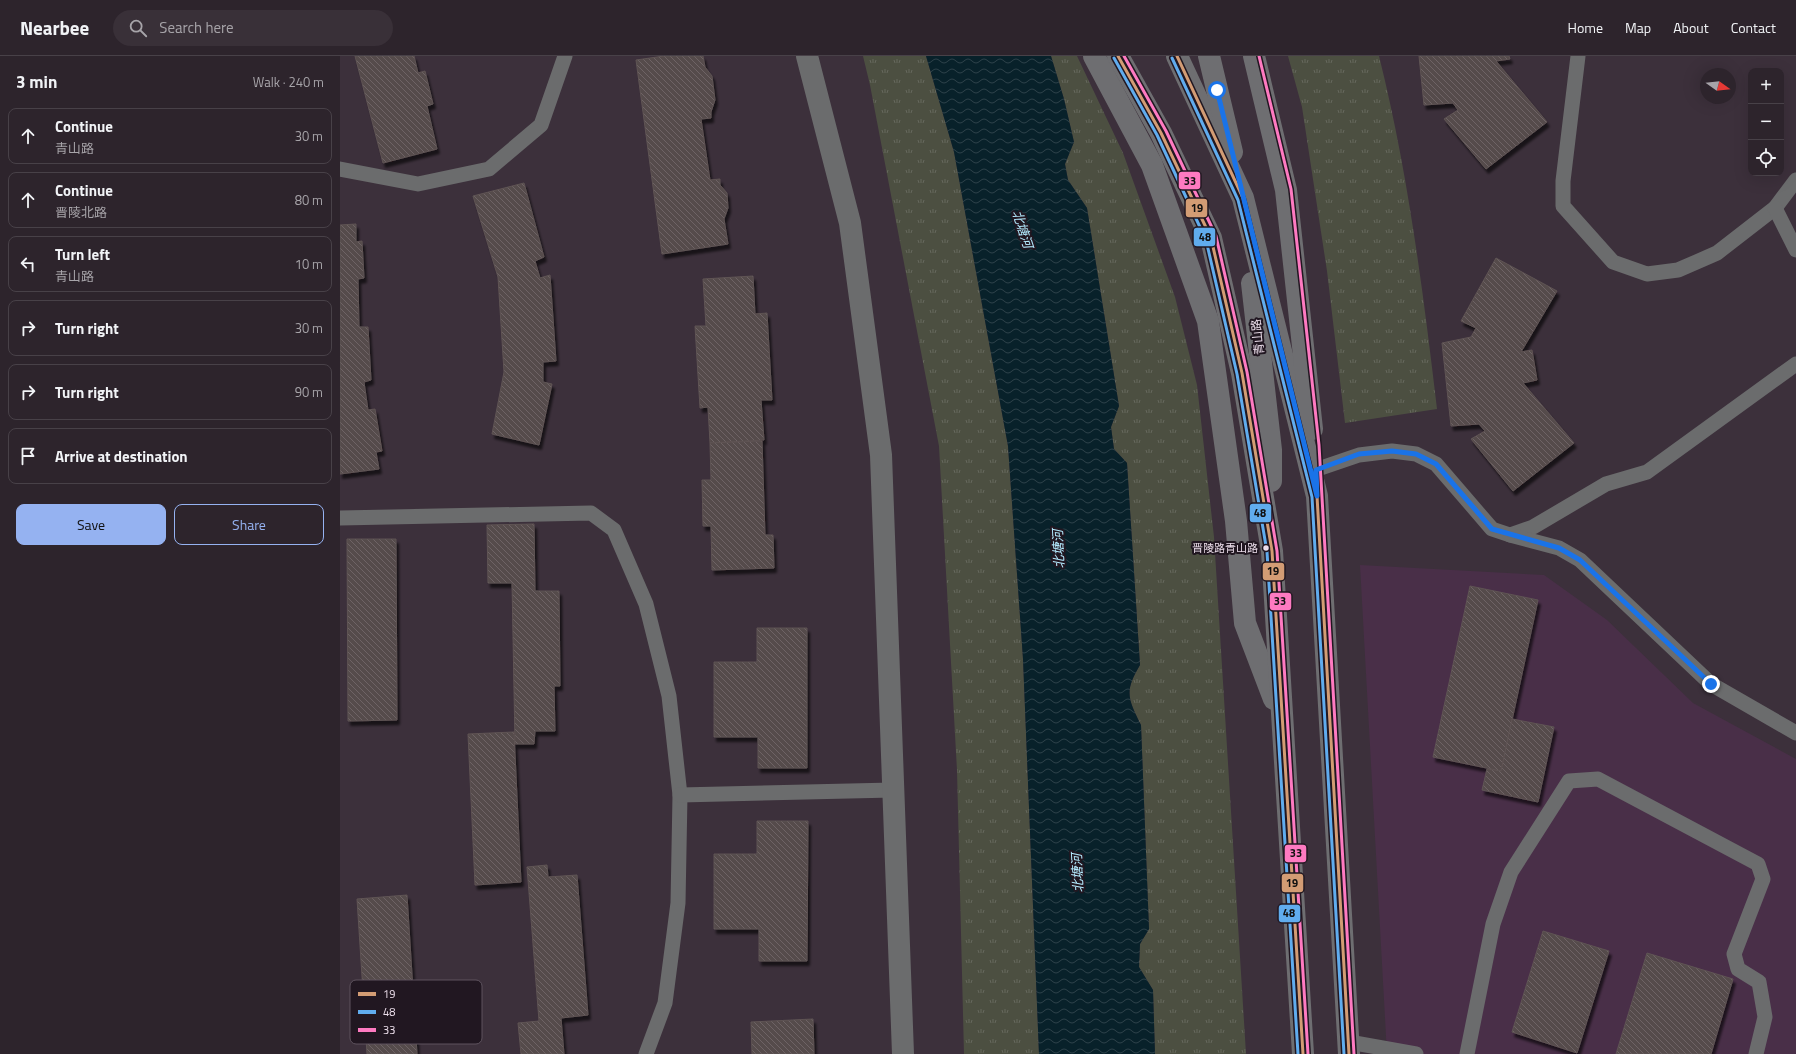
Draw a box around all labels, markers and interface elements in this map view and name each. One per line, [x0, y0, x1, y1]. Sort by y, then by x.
search box [113, 10, 393, 46]
text: Nearbee [20, 13, 89, 42]
text: Search here [159, 16, 234, 39]
icon: search [127, 17, 149, 39]
text: Home [1568, 17, 1603, 38]
text: Map [1625, 17, 1651, 38]
text: About [1673, 17, 1709, 38]
text: Contact [1731, 17, 1776, 38]
north arrow [1700, 68, 1736, 104]
map controls [1748, 68, 1784, 176]
button: + [1748, 68, 1784, 104]
text: 3 min [16, 69, 57, 95]
text: Walk · 240 m [253, 72, 324, 92]
route start [1208, 81, 1226, 99]
button: − [1748, 104, 1784, 140]
text: Continue [55, 115, 113, 138]
icon: ahead [17, 125, 39, 147]
text: 30 m [295, 126, 323, 146]
text: 青山路 [55, 138, 94, 158]
button: locate [1748, 140, 1784, 176]
line badge: 33 [1178, 171, 1201, 190]
text: 33 [1184, 173, 1196, 189]
text: Continue [55, 179, 113, 202]
icon: ahead [17, 189, 39, 211]
text: 80 m [295, 190, 323, 210]
line badge: 19 [1185, 198, 1208, 218]
text: 19 [1191, 200, 1203, 216]
text: 晋陵北路 [55, 202, 107, 222]
water label: 北塘河 [1007, 207, 1039, 253]
line badge: 48 [1193, 227, 1216, 247]
text: 48 [1199, 229, 1211, 245]
text: Turn left [55, 243, 110, 266]
icon: left [17, 253, 39, 275]
text: 10 m [295, 254, 323, 274]
text: 青山路 [55, 266, 94, 286]
icon: right [17, 317, 39, 339]
text: Turn right [55, 317, 119, 340]
text: 30 m [295, 318, 323, 338]
street label: 青山路 [1246, 318, 1269, 356]
icon: right [17, 381, 39, 403]
text: Turn right [55, 381, 119, 404]
text: 90 m [295, 382, 323, 402]
icon: arrive [17, 445, 39, 467]
text: Arrive at destination [55, 445, 188, 468]
line badge: 48 [1249, 503, 1272, 523]
button: Save [16, 504, 166, 545]
button: Share [174, 504, 324, 545]
text: 48 [1254, 505, 1266, 521]
water label: 北塘河 [1047, 526, 1069, 569]
place label: 晋陵路青山路 [1192, 540, 1258, 556]
marker: 晋陵路青山路 [1261, 543, 1271, 553]
line badge: 19 [1262, 562, 1285, 581]
text: 19 [1267, 563, 1279, 579]
line badge: 33 [1269, 592, 1292, 611]
text: 33 [1274, 593, 1286, 609]
route end [1702, 675, 1720, 693]
line badge: 33 [1284, 844, 1307, 863]
text: 33 [1290, 845, 1302, 861]
water label: 北塘河 [1066, 850, 1088, 893]
line badge: 19 [1281, 873, 1304, 893]
text: 19 [1286, 875, 1298, 891]
line badge: 48 [1278, 904, 1301, 923]
text: 48 [1283, 905, 1295, 921]
legend [350, 980, 482, 1044]
text: 19 [383, 986, 395, 1002]
text: 48 [383, 1004, 395, 1020]
text: 33 [383, 1022, 395, 1038]

